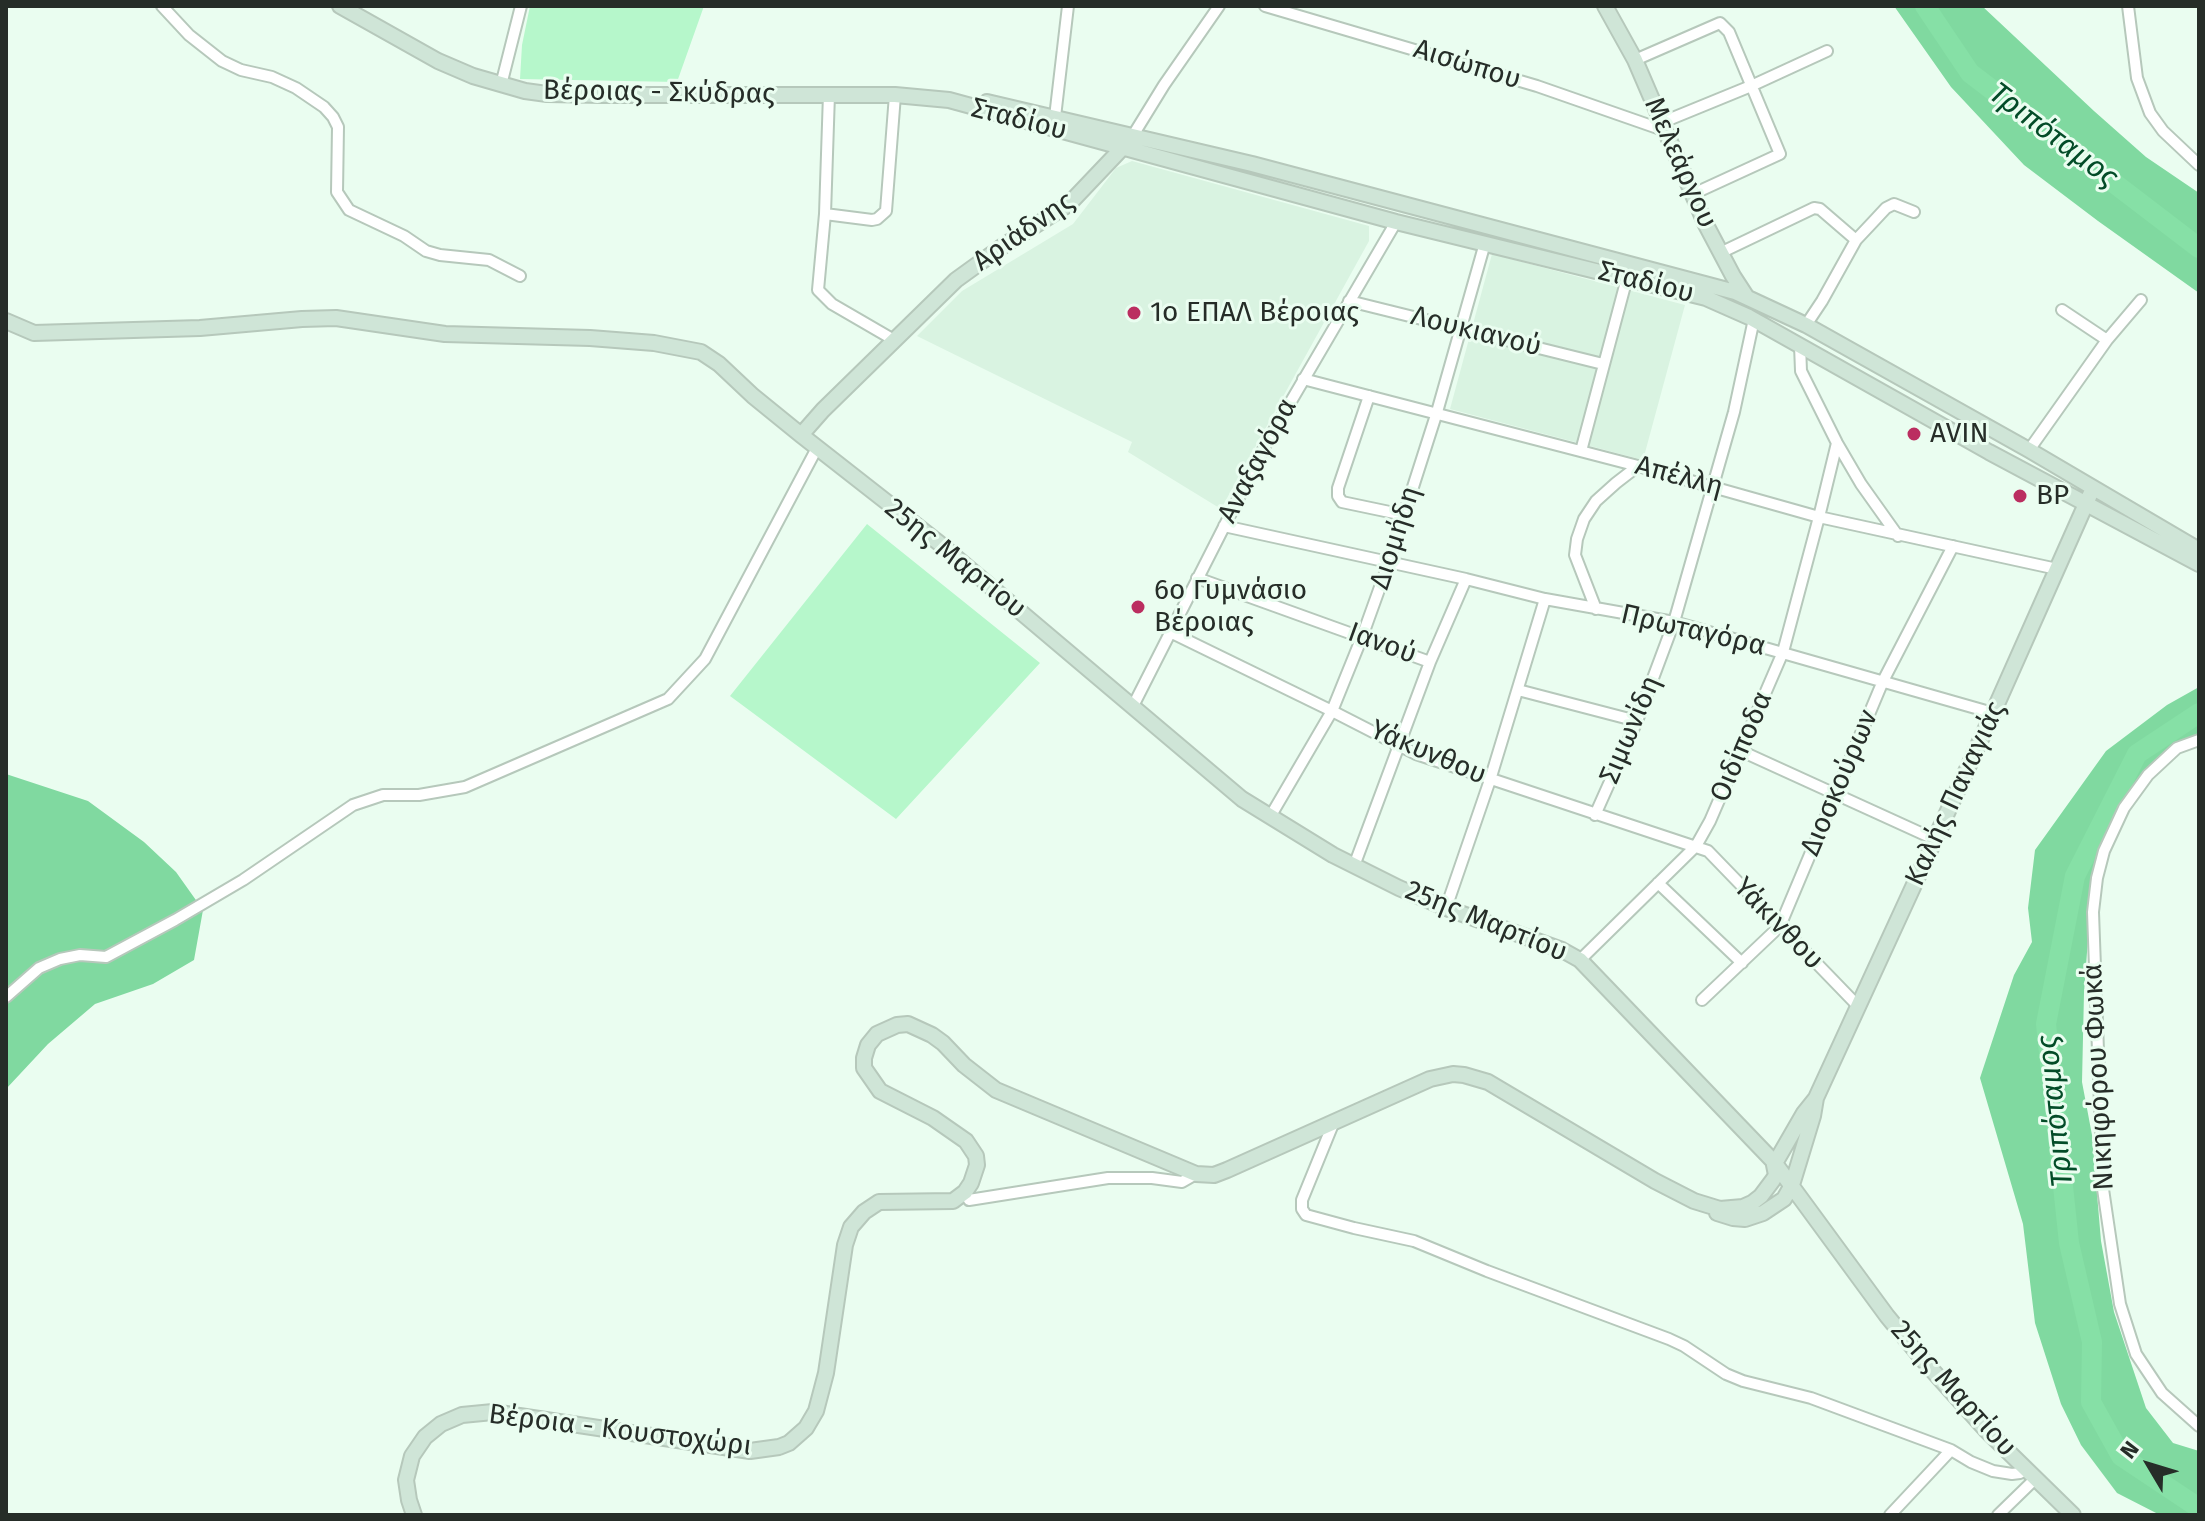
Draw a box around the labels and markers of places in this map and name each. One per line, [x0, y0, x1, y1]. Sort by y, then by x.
place label: 1ο ΕΠΑΛ Βέροιας [1150, 296, 1359, 330]
marker: 1ο ΕΠΑΛ Βέροιας [1125, 304, 1143, 322]
place label: AVIN [1930, 417, 1989, 451]
marker: AVIN [1905, 425, 1923, 443]
place label: BP [2036, 479, 2069, 513]
marker: BP [2011, 487, 2029, 505]
place label: 6ο Γυμνάσιο Βέροιας [1154, 574, 1307, 640]
marker: 6ο Γυμνάσιο Βέροιας [1129, 598, 1147, 616]

